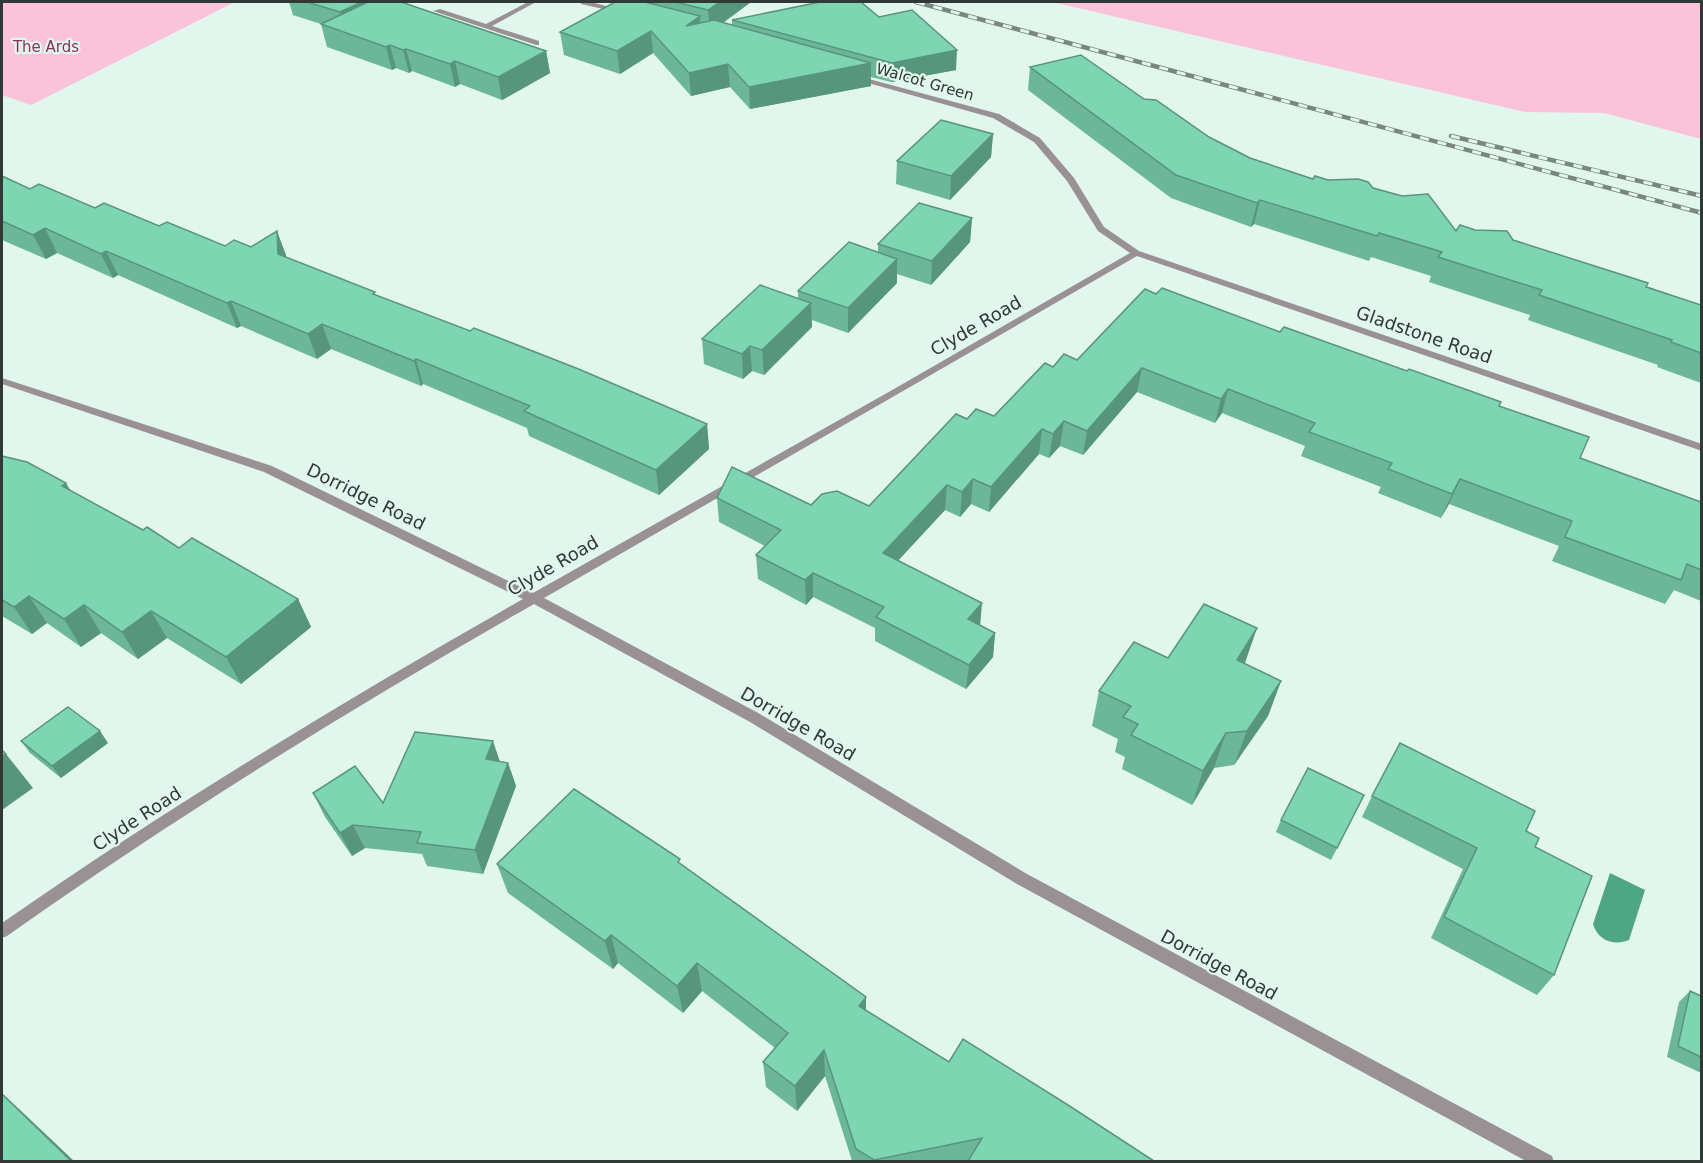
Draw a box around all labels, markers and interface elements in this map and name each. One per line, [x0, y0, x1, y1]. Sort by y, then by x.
park label: The Ards [12, 38, 79, 56]
street label: Walcot Green [874, 59, 976, 105]
street label: Clyde Road [926, 291, 1025, 360]
street label: Gladstone Road [1354, 301, 1495, 368]
street label: Dorridge Road [304, 459, 429, 534]
street label: Clyde Road [503, 531, 602, 600]
street label: Dorridge Road [737, 682, 859, 765]
street label: Clyde Road [88, 782, 185, 855]
street label: Dorridge Road [1157, 925, 1281, 1004]

